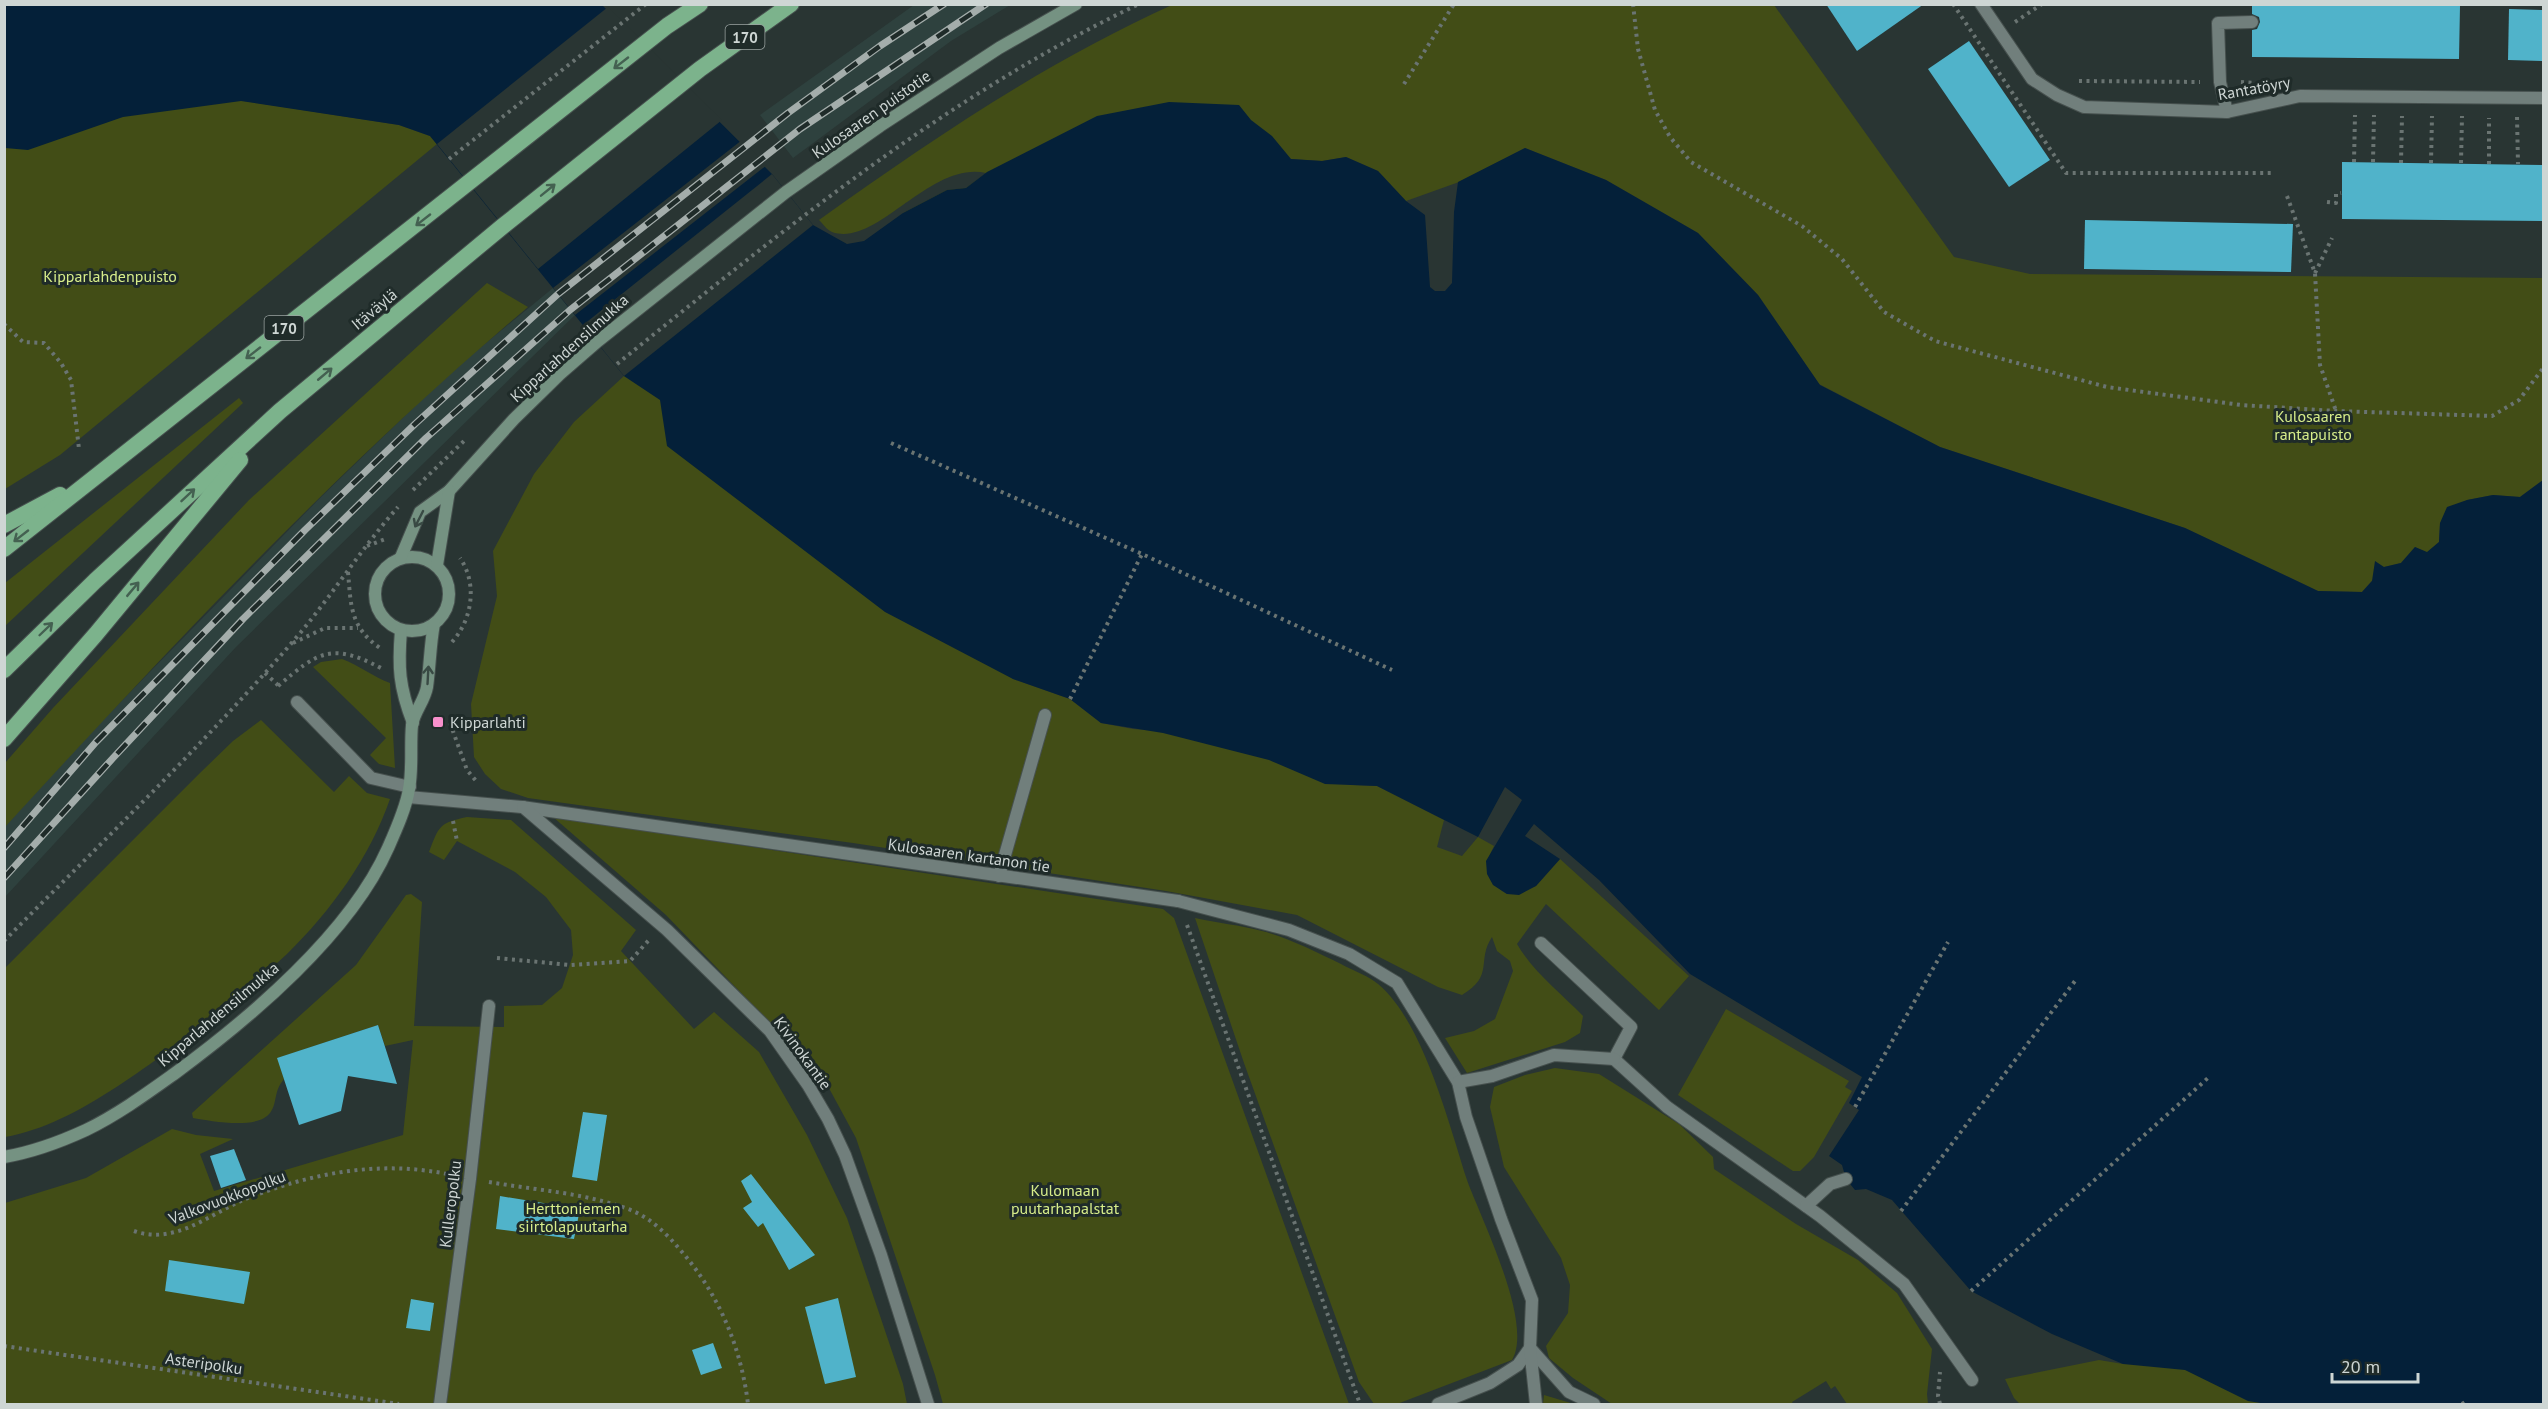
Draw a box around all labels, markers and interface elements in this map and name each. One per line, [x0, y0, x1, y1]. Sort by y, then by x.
road number: 170 [726, 25, 764, 49]
one-way arrow [613, 56, 629, 69]
street label: Kulosaaren puistotie [808, 66, 934, 162]
street label: Rantatöyry [2216, 72, 2292, 104]
one-way arrow [540, 183, 556, 196]
one-way arrow [415, 213, 431, 226]
park label: Kipparlahdenpuisto [43, 266, 177, 286]
street label: Itäväylä [347, 284, 401, 334]
street label: Kipparlahdensilmukka [506, 290, 632, 406]
road number: 170 [264, 316, 304, 340]
one-way arrow [245, 346, 261, 359]
one-way arrow [317, 367, 333, 380]
park label: Kulosaaren rantapuisto [2274, 406, 2352, 444]
one-way arrow [181, 488, 196, 502]
one-way arrow [412, 510, 424, 528]
one-way arrow [13, 529, 29, 542]
one-way arrow [126, 582, 140, 597]
one-way arrow [39, 621, 54, 636]
one-way arrow [422, 665, 433, 685]
place label: Kipparlahti [450, 712, 526, 732]
marker: Kipparlahti [431, 715, 445, 729]
street label: Kulosaaren kartanon tie [887, 834, 1051, 876]
street label: Kipparlahdensilmukka [153, 957, 283, 1071]
street label: Kivinokantie [770, 1013, 836, 1093]
street label: Kulleropolku [435, 1159, 465, 1249]
street label: Valkovuokkopolku [165, 1166, 288, 1229]
park label: Kulomaan puutarhapalstat [1011, 1180, 1120, 1218]
park label: Herttoniemen siirtolapuutarha [518, 1198, 628, 1236]
scale bar [2332, 1346, 2418, 1384]
street label: Asteripolku [164, 1348, 244, 1378]
text: 20 m [2341, 1355, 2380, 1378]

